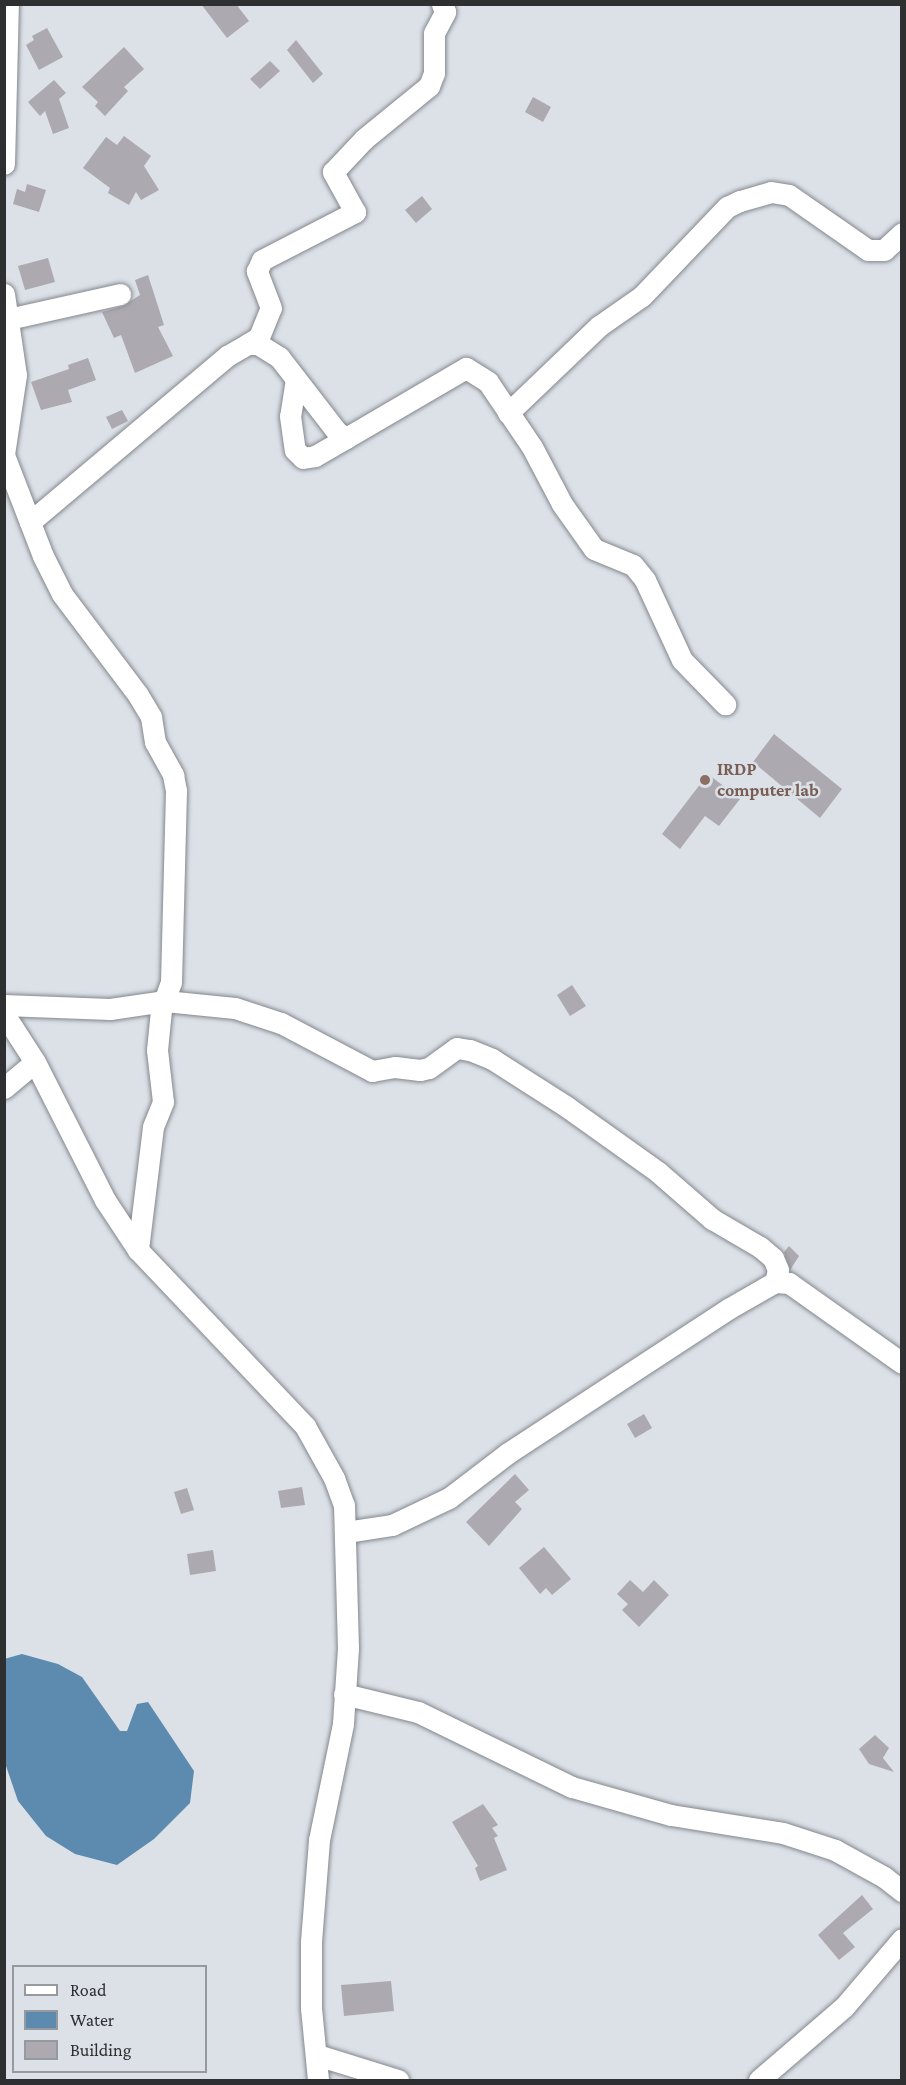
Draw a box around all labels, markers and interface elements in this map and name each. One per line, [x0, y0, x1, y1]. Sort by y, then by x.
place label: IRDP computer lab [717, 759, 819, 802]
marker: IRDP computer lab [698, 773, 712, 787]
legend [12, 1965, 207, 2073]
text: Road [70, 1980, 107, 2000]
text: Water [70, 2010, 114, 2030]
text: Building [70, 2040, 131, 2060]

